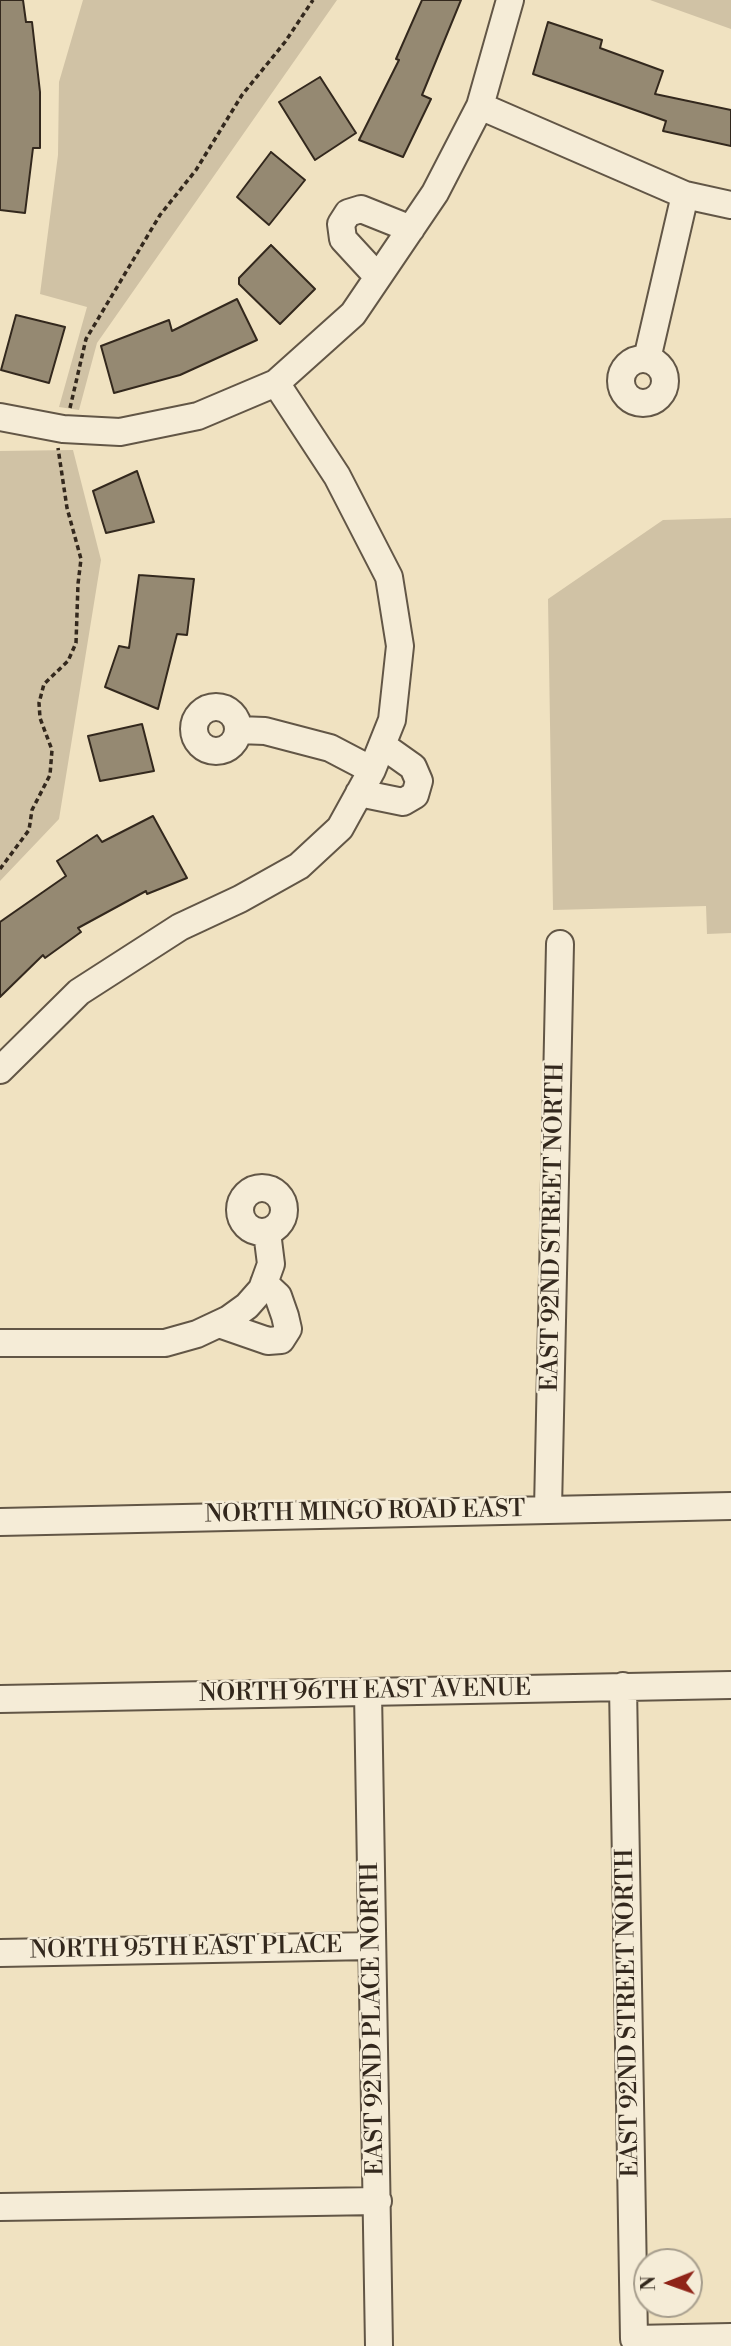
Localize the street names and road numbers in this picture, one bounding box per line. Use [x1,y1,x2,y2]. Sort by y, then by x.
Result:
street label: EAST 92ND STREET NORTH [537,1062,571,1392]
street label: NORTH MINGO ROAD EAST [205,1496,525,1530]
street label: NORTH 96TH EAST AVENUE [199,1675,531,1709]
street label: EAST 92ND STREET NORTH [612,1848,646,2178]
street label: EAST 92ND PLACE NORTH [357,1862,391,2176]
street label: NORTH 95TH EAST PLACE [29,1932,343,1966]

